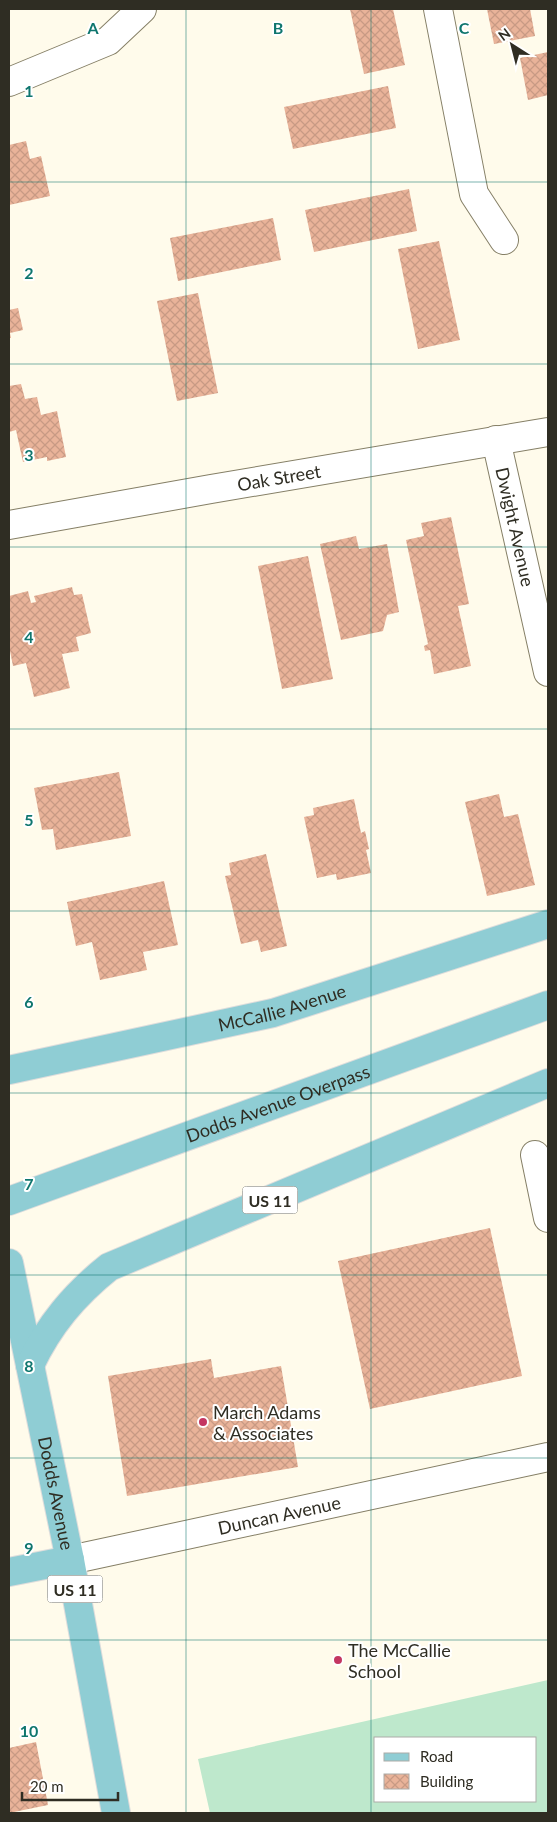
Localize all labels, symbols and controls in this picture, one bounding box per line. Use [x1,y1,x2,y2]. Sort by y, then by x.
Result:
text: A [86,18,99,37]
text: B [273,18,283,37]
text: C [459,18,470,37]
north arrow [487,20,537,70]
text: N [495,24,513,44]
text: 1 [24,81,34,100]
text: 2 [24,263,34,282]
text: 3 [24,445,34,464]
street label: Oak Street [235,460,323,495]
street label: Dwight Avenue [491,465,539,589]
text: 4 [24,627,34,646]
text: 5 [24,810,34,829]
street label: McCallie Avenue [216,979,349,1036]
text: 6 [24,992,34,1011]
street label: Dodds Avenue Overpass [183,1060,373,1147]
text: 7 [24,1174,34,1193]
road number: US 11 [242,1186,298,1214]
text: 8 [24,1356,34,1375]
place label: March Adams & Associates [213,1401,321,1444]
marker: March Adams & Associates [197,1416,209,1428]
street label: Dodds Avenue [34,1434,79,1552]
street label: Duncan Avenue [216,1491,343,1539]
text: 9 [24,1538,34,1557]
road number: US 11 [48,1576,102,1602]
place label: The McCallie School [348,1639,451,1682]
marker: The McCallie School [332,1654,344,1666]
text: 10 [20,1721,38,1740]
legend [374,1737,537,1802]
text: Road [420,1747,453,1765]
scale bar [22,1770,119,1802]
text: Building [420,1772,473,1790]
text: 20 m [30,1777,64,1795]

